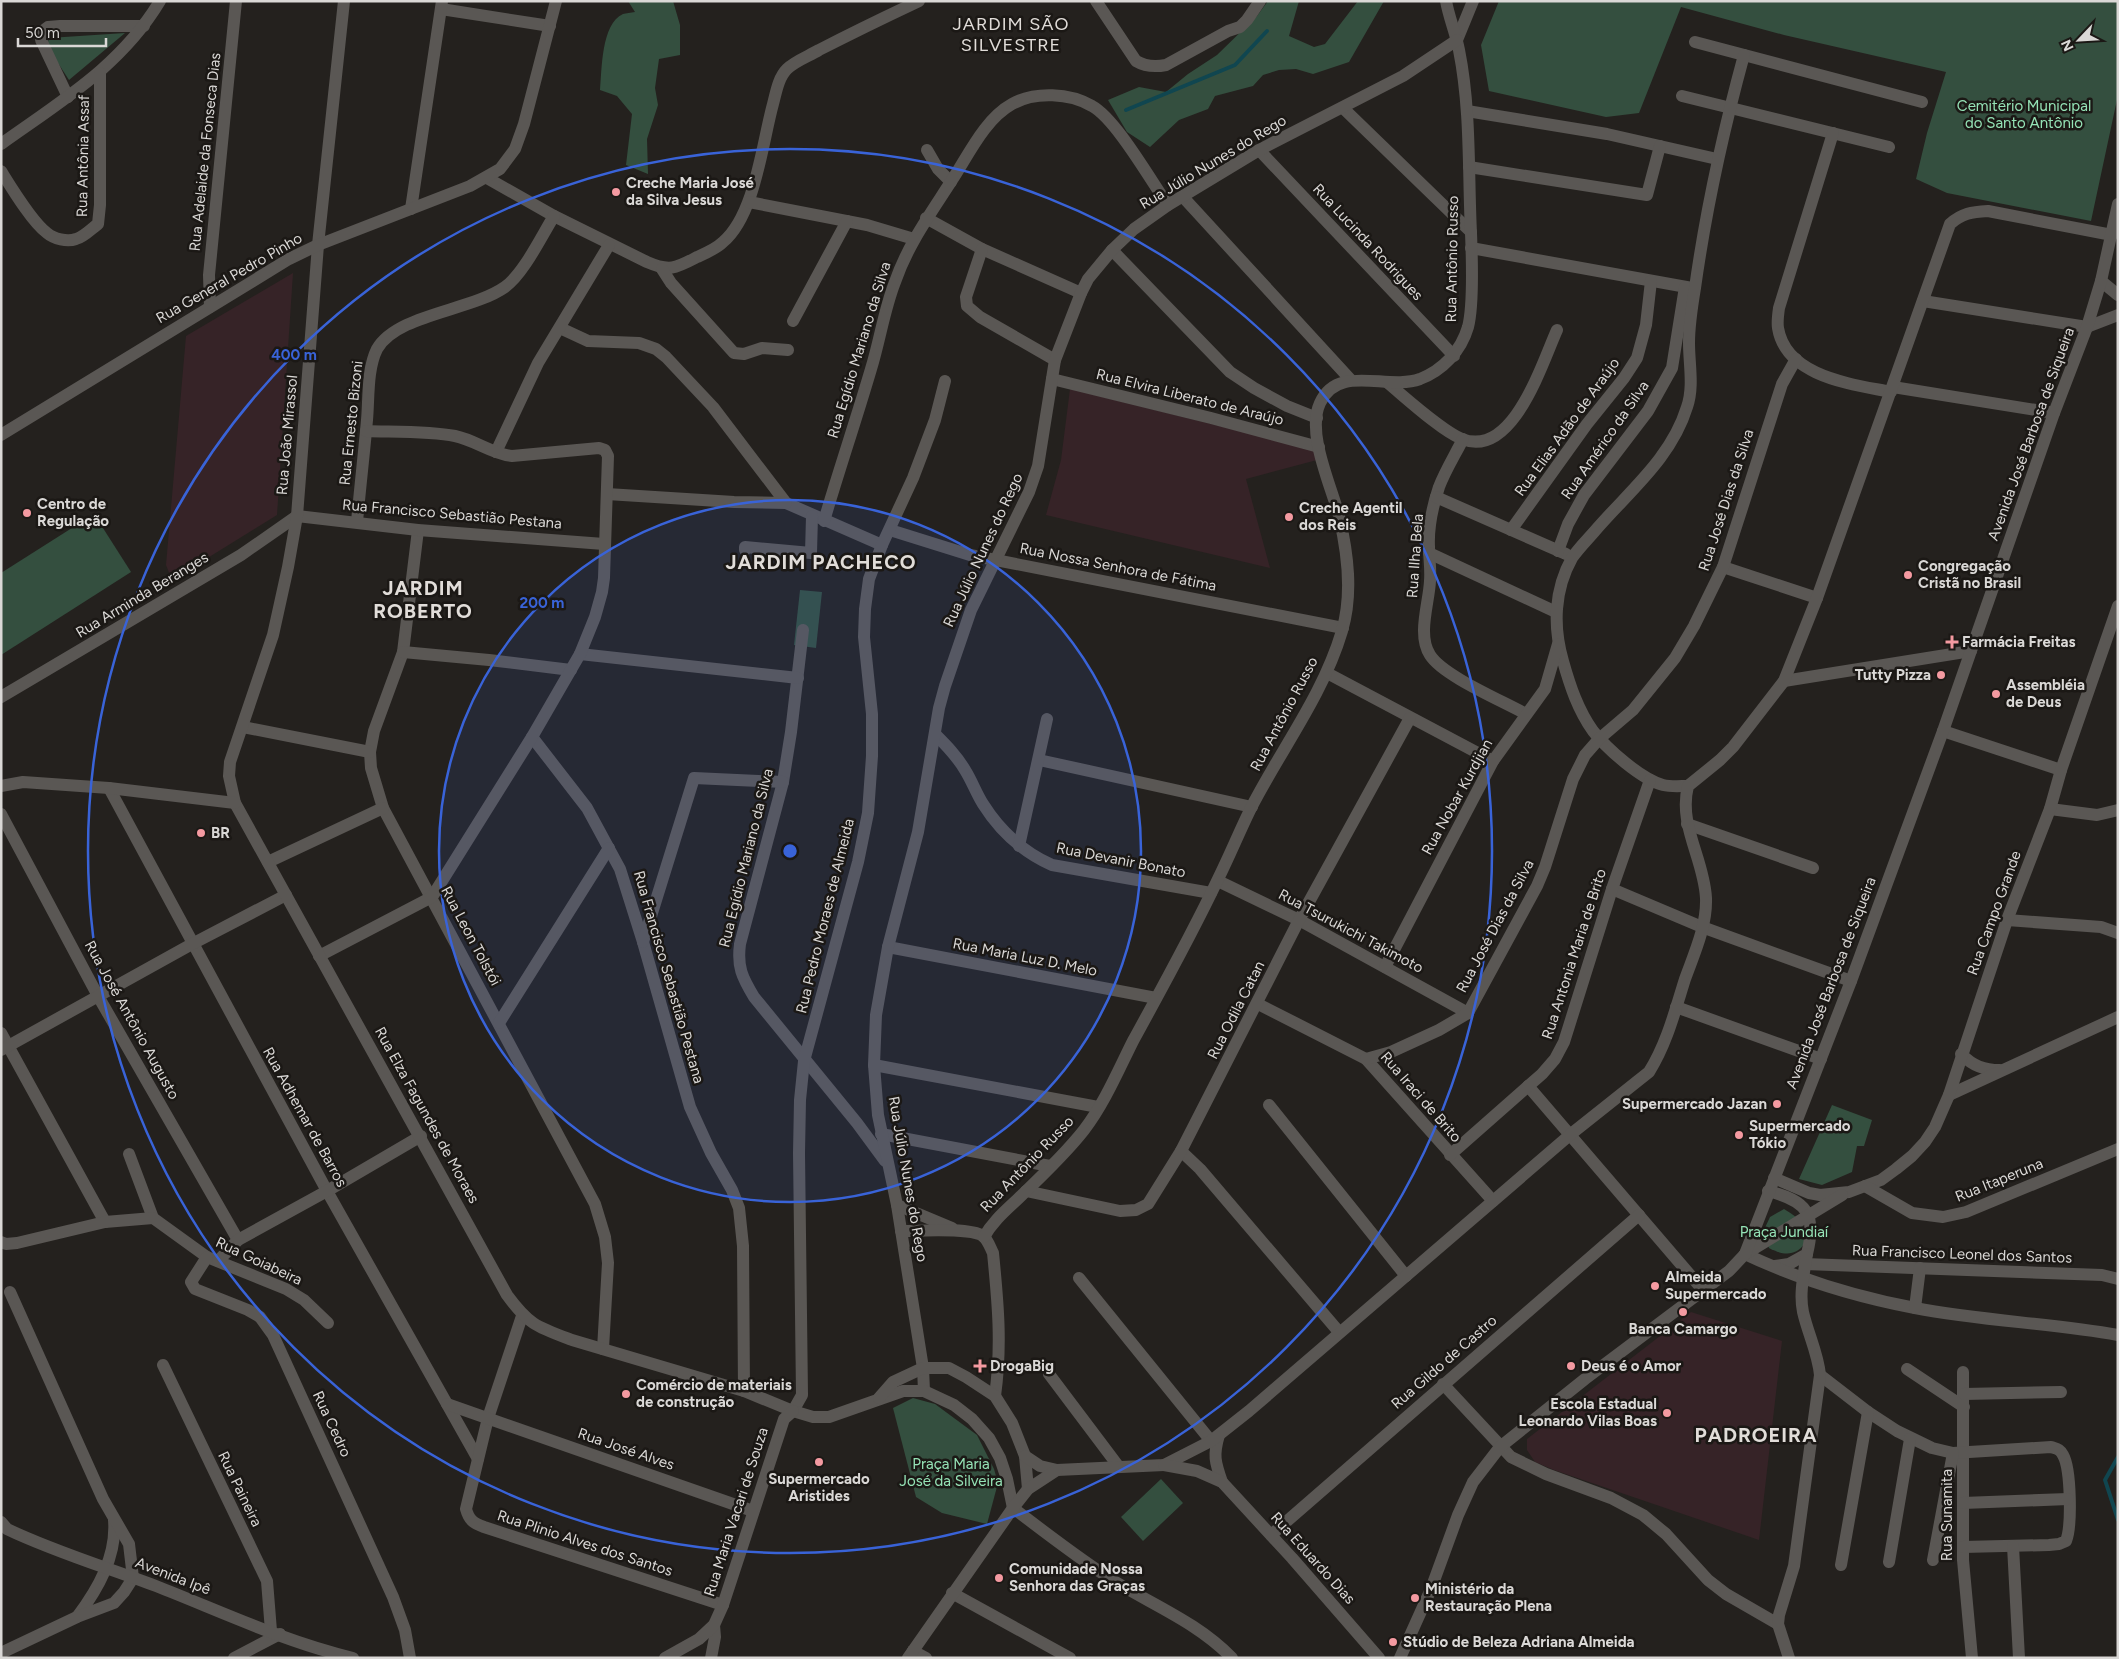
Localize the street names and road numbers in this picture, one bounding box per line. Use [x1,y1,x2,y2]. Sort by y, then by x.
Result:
street label: Rua Adelaide da Fonseca Dias [186,52,224,252]
street label: Rua Antônia Assaf [73,94,93,217]
street label: Rua Júlio Nunes do Rego [1136,111,1290,213]
street label: Rua Lucinda Rodrigues [1309,180,1427,304]
street label: Rua Antônio Russo [1442,195,1462,322]
street label: Rua General Pedro Pinho [153,229,305,327]
street label: Rua Egídio Mariano da Silva [824,260,894,440]
street label: Avenida José Barbosa de Siqueira [1984,325,2078,543]
street label: Rua Elias Adão de Araújo [1511,354,1623,500]
street label: Rua Ernesto Bizoni [336,360,366,486]
street label: Rua Elvira Liberato de Araújo [1094,365,1286,429]
street label: Rua João Mirassol [273,374,301,496]
street label: Rua Américo da Silva [1557,377,1653,503]
street label: Rua José Dias da Silva [1695,427,1757,573]
street label: Rua Júlio Nunes do Rego [939,470,1027,630]
street label: Rua Francisco Sebastião Pestana [341,495,563,533]
street label: Rua Ilha Bela [1403,513,1427,599]
street label: Rua Nossa Senhora de Fátima [1018,539,1218,595]
street label: Rua Arminda Beranges [72,548,212,642]
street label: Rua Antônio Russo [1246,654,1322,774]
street label: Rua Nobar Kurdjian [1418,736,1496,858]
street label: Rua Egídio Mariano da Silva [715,767,777,949]
street label: Rua Pedro Moraes de Almeida [792,817,858,1015]
street label: Rua Devanir Bonato [1055,839,1188,881]
street label: Rua Campo Grande [1963,848,2025,978]
street label: Rua José Dias da Silva [1452,856,1538,996]
street label: Rua Antonia Maria de Brito [1538,866,1610,1042]
street label: Rua Francisco Sebastião Pestana [630,869,708,1085]
street label: Avenida José Barbosa de Siqueira [1782,874,1880,1092]
street label: Rua Leon Tolstói [437,883,505,989]
street label: Rua Tsurukichi Takimoto [1275,885,1427,977]
street label: Rua Maria Luz D. Melo [951,934,1099,980]
street label: Rua José Antônio Augusto [81,938,183,1103]
street label: Rua Odila Catan [1204,958,1268,1062]
street label: Rua Elza Fagundes de Moraes [371,1024,483,1206]
street label: Rua Adhemar de Barros [259,1044,351,1190]
street label: Rua Iraci de Brito [1377,1048,1465,1146]
street label: Rua Júlio Nunes do Rego [885,1095,931,1264]
street label: Rua Antônio Russo [977,1112,1078,1216]
street label: Rua Itaperuna [1953,1154,2045,1206]
street label: Rua Goiabeira [213,1233,305,1289]
street label: Rua Francisco Leonel dos Santos [1852,1241,2072,1267]
street label: Rua Gildo de Castro [1388,1311,1501,1413]
street label: Rua Cedro [309,1388,355,1460]
street label: Rua José Alves [575,1424,677,1474]
street label: Rua Maria Vacari de Souza [700,1425,772,1599]
street label: Rua Paineira [214,1448,266,1530]
street label: Rua Sunamita [1938,1469,1956,1561]
street label: Rua Plinio Alves dos Santos [495,1506,675,1580]
street label: Rua Eduardo Dias [1267,1508,1359,1608]
street label: Avenida Ipê [133,1553,213,1599]

